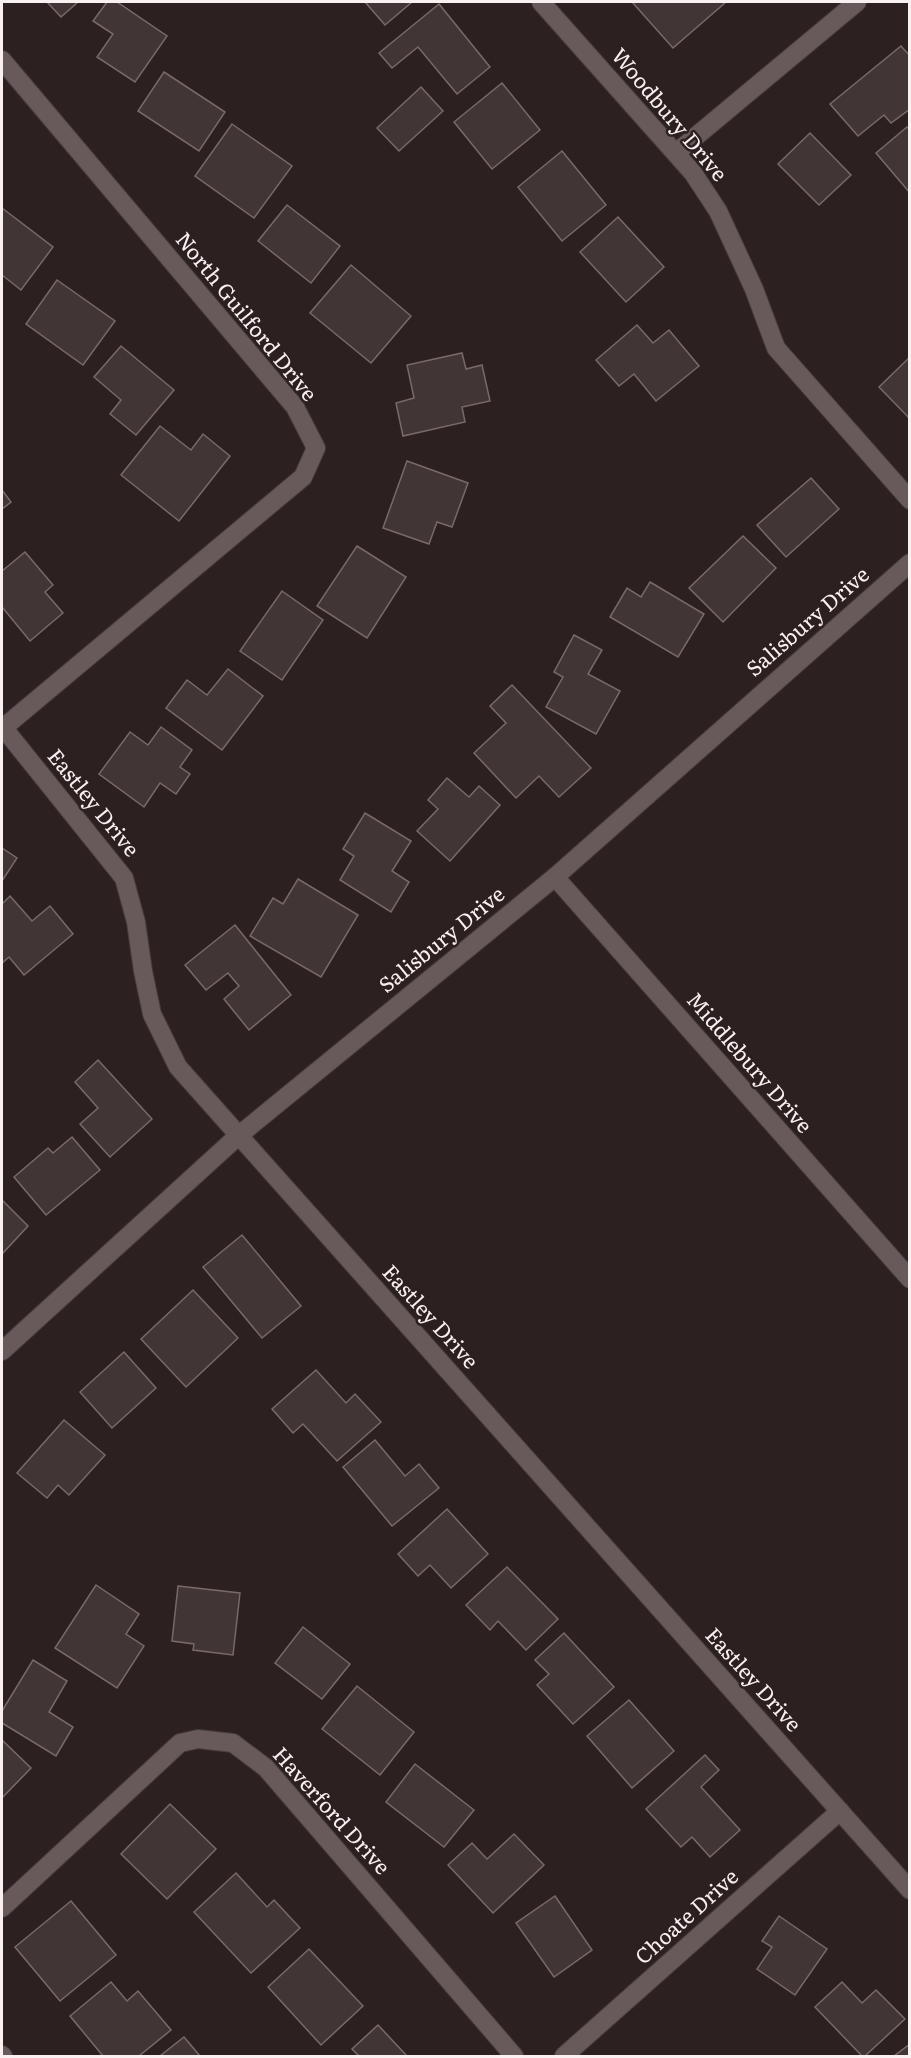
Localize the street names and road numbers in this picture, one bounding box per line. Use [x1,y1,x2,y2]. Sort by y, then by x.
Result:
street label: Woodbury Drive [606,40,736,187]
street label: North Guilford Drive [170,224,326,407]
street label: Salisbury Drive [738,558,875,682]
street label: Eastley Drive [42,741,148,862]
street label: Salisbury Drive [371,877,510,999]
street label: Middlebury Drive [681,984,821,1139]
street label: Eastley Drive [376,1256,487,1374]
street label: Eastley Drive [699,1619,810,1737]
street label: Haverford Drive [267,1739,399,1880]
street label: Choate Drive [627,1860,744,1970]

